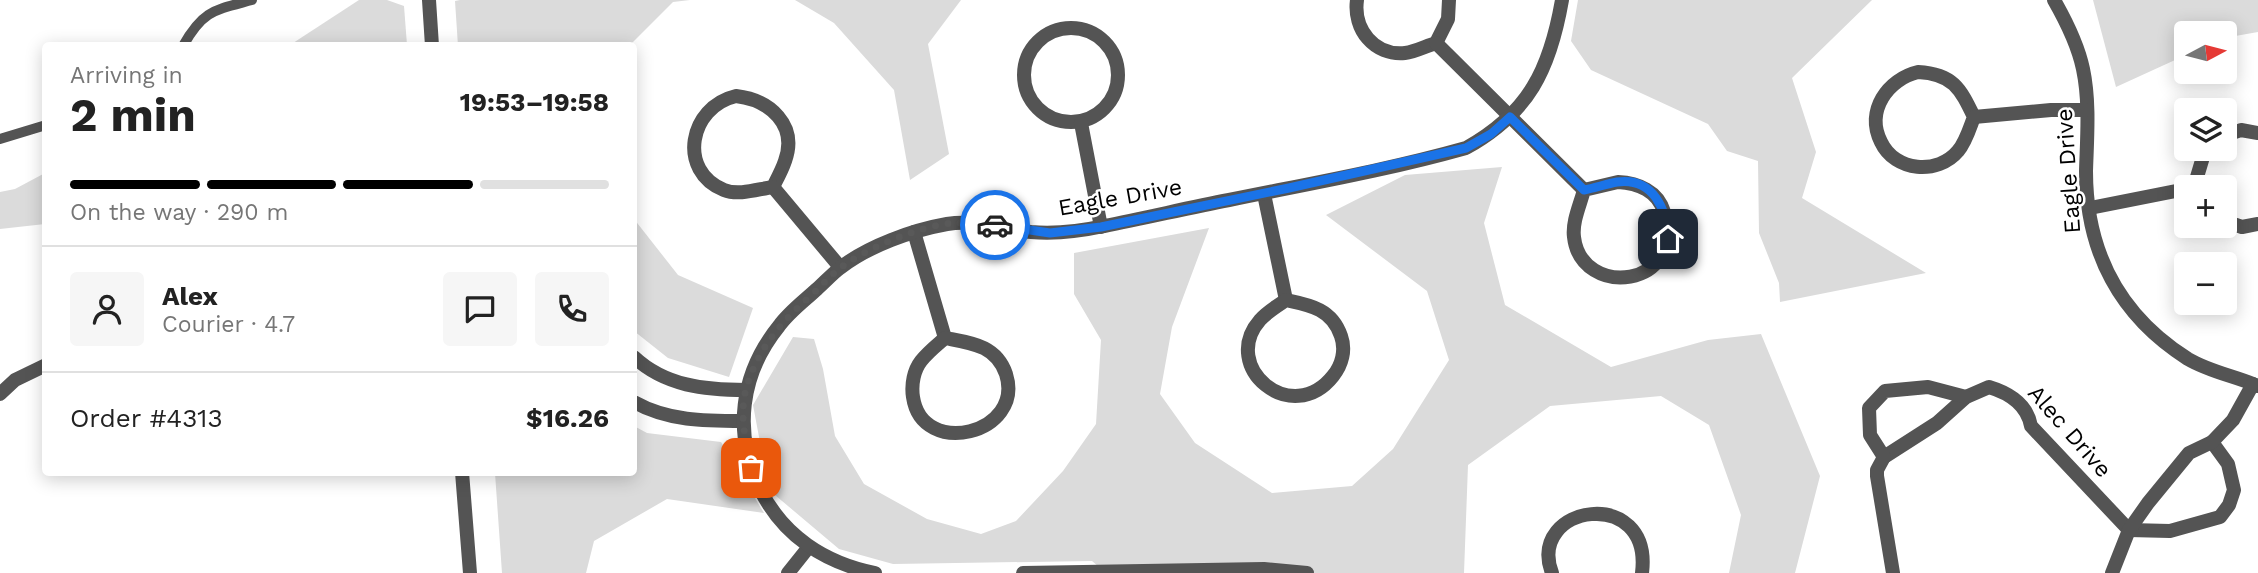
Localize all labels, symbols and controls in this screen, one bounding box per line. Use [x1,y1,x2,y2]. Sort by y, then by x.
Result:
north arrow [2174,21,2236,84]
map controls [2174,21,2237,315]
text: Arriving in [70,62,183,89]
text: 19:53–19:58 [460,87,609,117]
text: 2 min [70,88,196,142]
button: layers [2174,98,2237,161]
street label: Eagle Drive [2051,108,2086,234]
street label: Eagle Drive [1056,173,1184,222]
button: + [2174,175,2237,238]
courier [960,190,1030,260]
text: On the way · 290 m [70,199,288,226]
icon: car [976,206,1014,244]
pin [1638,209,1698,269]
icon: home [1649,220,1687,258]
button: − [2174,252,2237,315]
button: person [70,272,144,346]
button: chat [443,272,517,346]
button: phone [535,272,609,346]
text: Alex [162,281,218,311]
text: Courier · 4.7 [162,311,295,338]
street label: Alec Drive [2022,380,2117,483]
text: Order #4313 [70,403,223,433]
text: $16.26 [526,403,609,433]
pin [721,438,781,498]
icon: bag [732,449,770,487]

